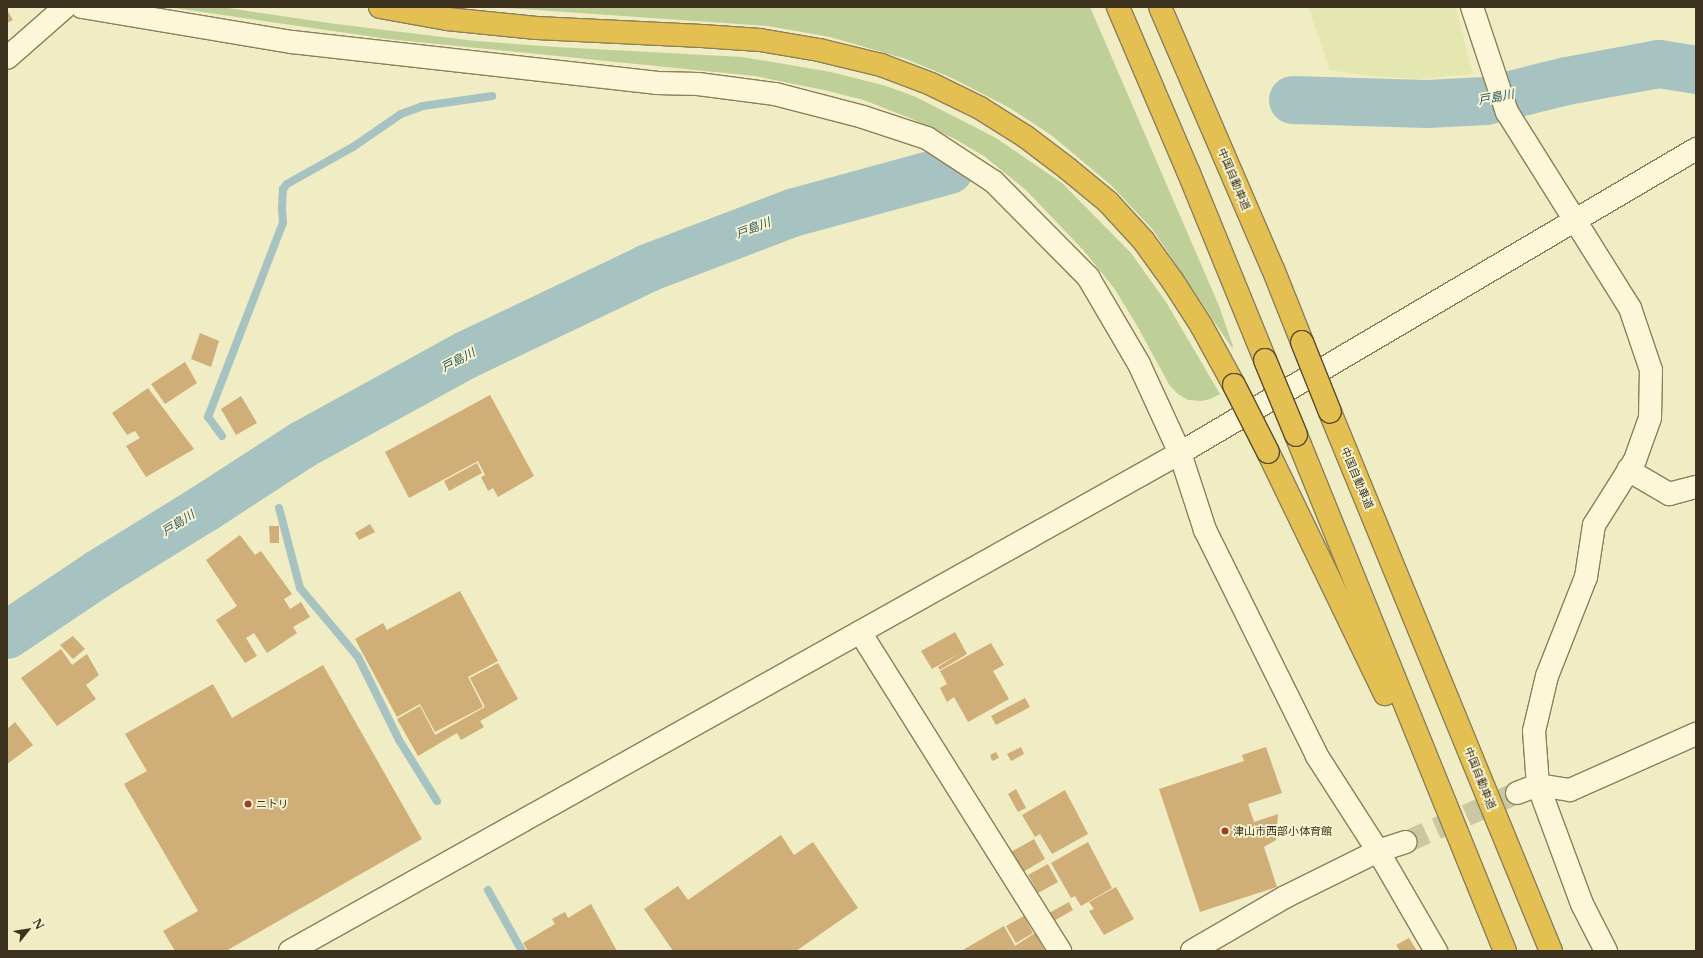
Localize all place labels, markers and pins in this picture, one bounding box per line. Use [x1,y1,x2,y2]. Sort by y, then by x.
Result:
place label: ニトリ [256,797,289,811]
marker: ニトリ [243,799,253,809]
place label: 津山市西部小体育館 [1233,824,1332,838]
marker: 津山市西部小体育館 [1220,826,1230,836]

